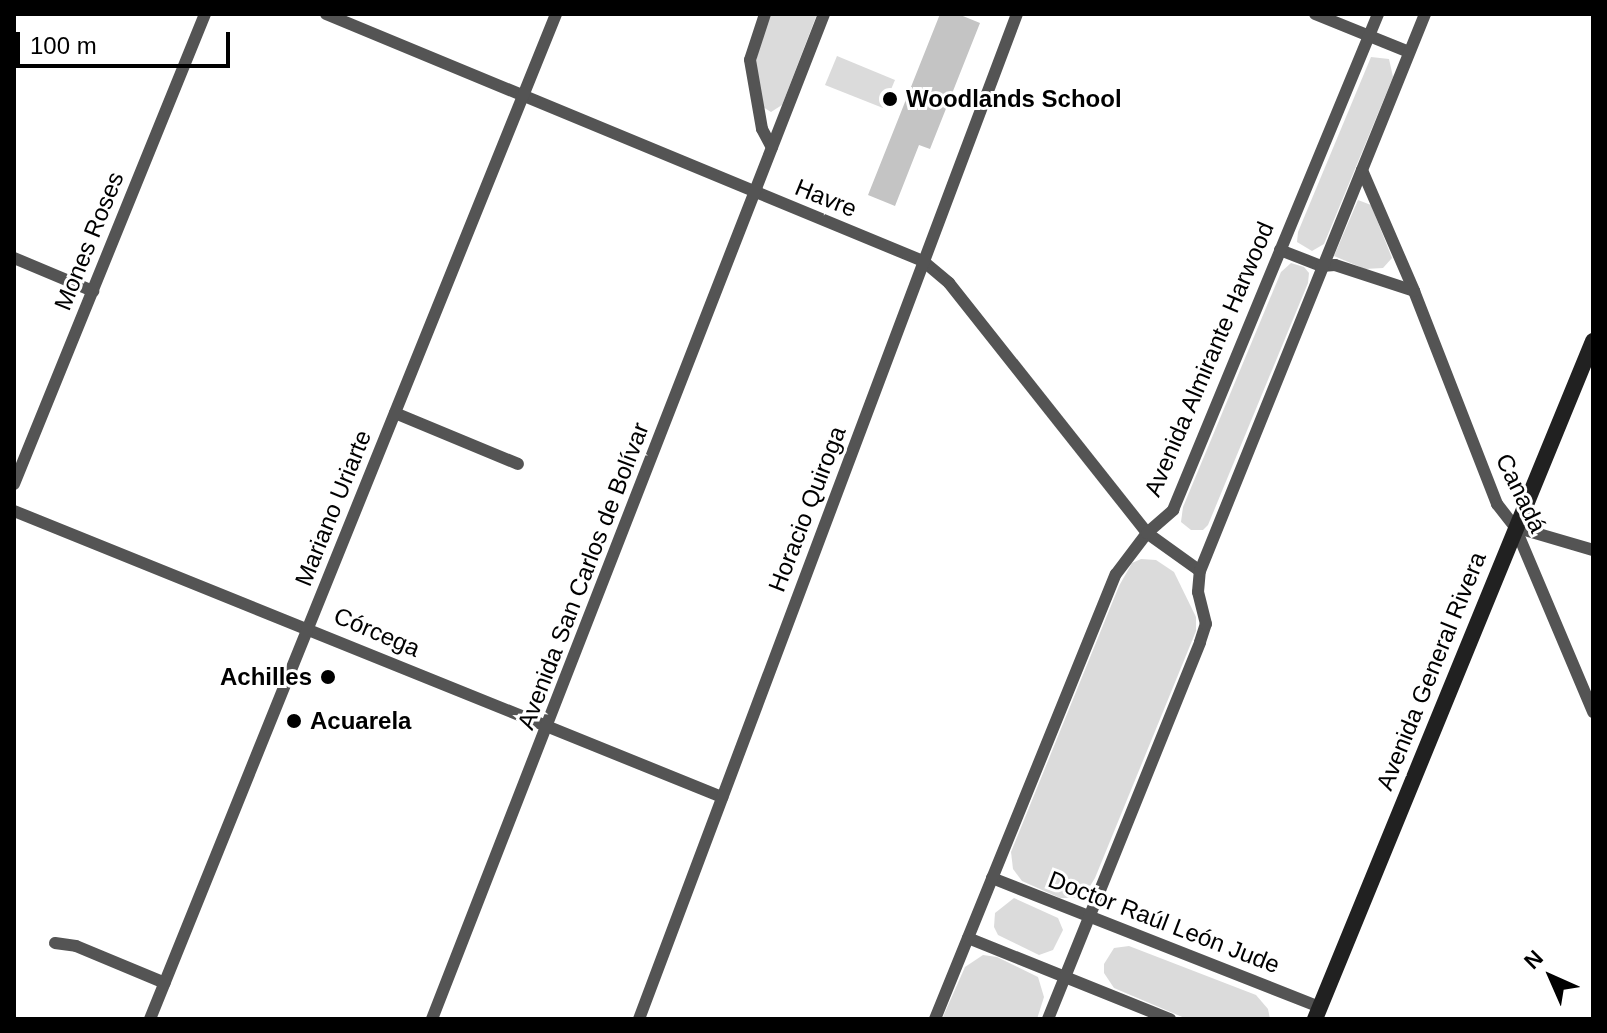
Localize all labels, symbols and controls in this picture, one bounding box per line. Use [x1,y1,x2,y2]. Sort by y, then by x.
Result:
scale bar [20,16,234,66]
text: 100 m [30,32,97,59]
place label: Woodlands School [906,85,1122,113]
marker: Woodlands School [881,90,899,108]
street label: Mones Roses [48,168,130,314]
street label: Havre [791,173,861,223]
street label: Avenida Almirante Harwood [1138,217,1280,501]
street label: Avenida San Carlos de Bolívar [511,418,655,734]
street label: Horacio Quiroga [762,422,852,596]
street label: Mariano Uriarte [289,426,377,590]
street label: Canadá [1490,449,1552,537]
street label: Avenida General Rivera [1370,548,1492,794]
street label: Córcega [330,601,424,663]
place label: Achilles [220,663,312,691]
marker: Achilles [319,668,337,686]
place label: Acuarela [310,707,411,735]
marker: Acuarela [285,712,303,730]
street label: Doctor Raúl León Jude [1044,865,1284,979]
north arrow [1511,937,1591,1017]
text: N [1519,945,1548,974]

